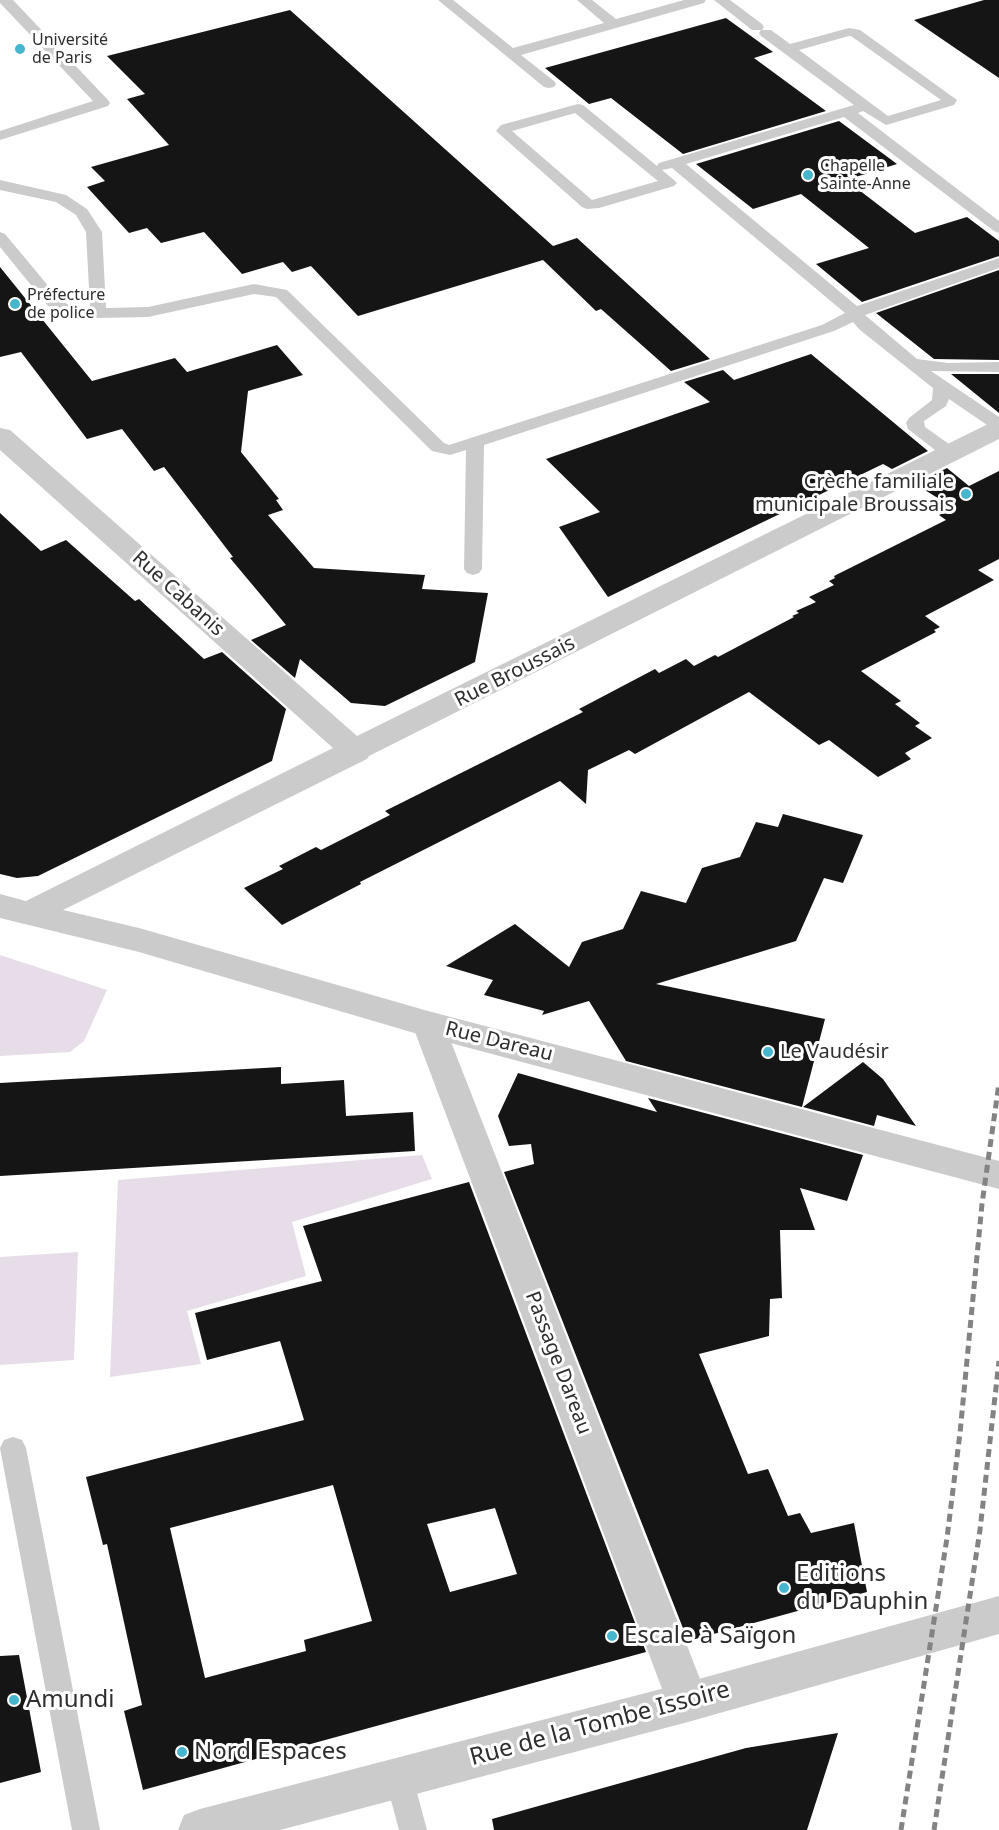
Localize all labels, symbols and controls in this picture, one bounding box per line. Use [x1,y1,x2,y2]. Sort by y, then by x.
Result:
place label: Université de Paris [32,30,108,68]
marker: Université de Paris [13,42,27,56]
place label: Chapelle Sainte-Anne [820,156,911,194]
marker: Chapelle Sainte-Anne [801,168,815,182]
place label: Préfecture de police [27,285,105,323]
marker: Préfecture de police [8,297,22,311]
place label: Crèche familiale municipale Broussais [755,470,954,517]
marker: Crèche familiale municipale Broussais [959,487,973,501]
street label: Rue Cabanis [127,546,229,642]
street label: Rue Broussais [451,631,579,713]
street label: Rue Dareau [443,1017,555,1067]
place label: Le Vaudésir [780,1040,889,1064]
marker: Le Vaudésir [761,1045,775,1059]
street label: Passage Dareau [520,1288,596,1438]
place label: Editions du Dauphin [796,1560,928,1616]
marker: Editions du Dauphin [777,1581,791,1595]
place label: Escale à Saïgon [624,1622,796,1650]
marker: Escale à Saïgon [605,1629,619,1643]
street label: Rue de la Tombe Issoire [467,1675,733,1773]
place label: Amundi [26,1686,114,1714]
marker: Amundi [7,1693,21,1707]
place label: Nord Espaces [194,1738,347,1766]
marker: Nord Espaces [175,1745,189,1759]

